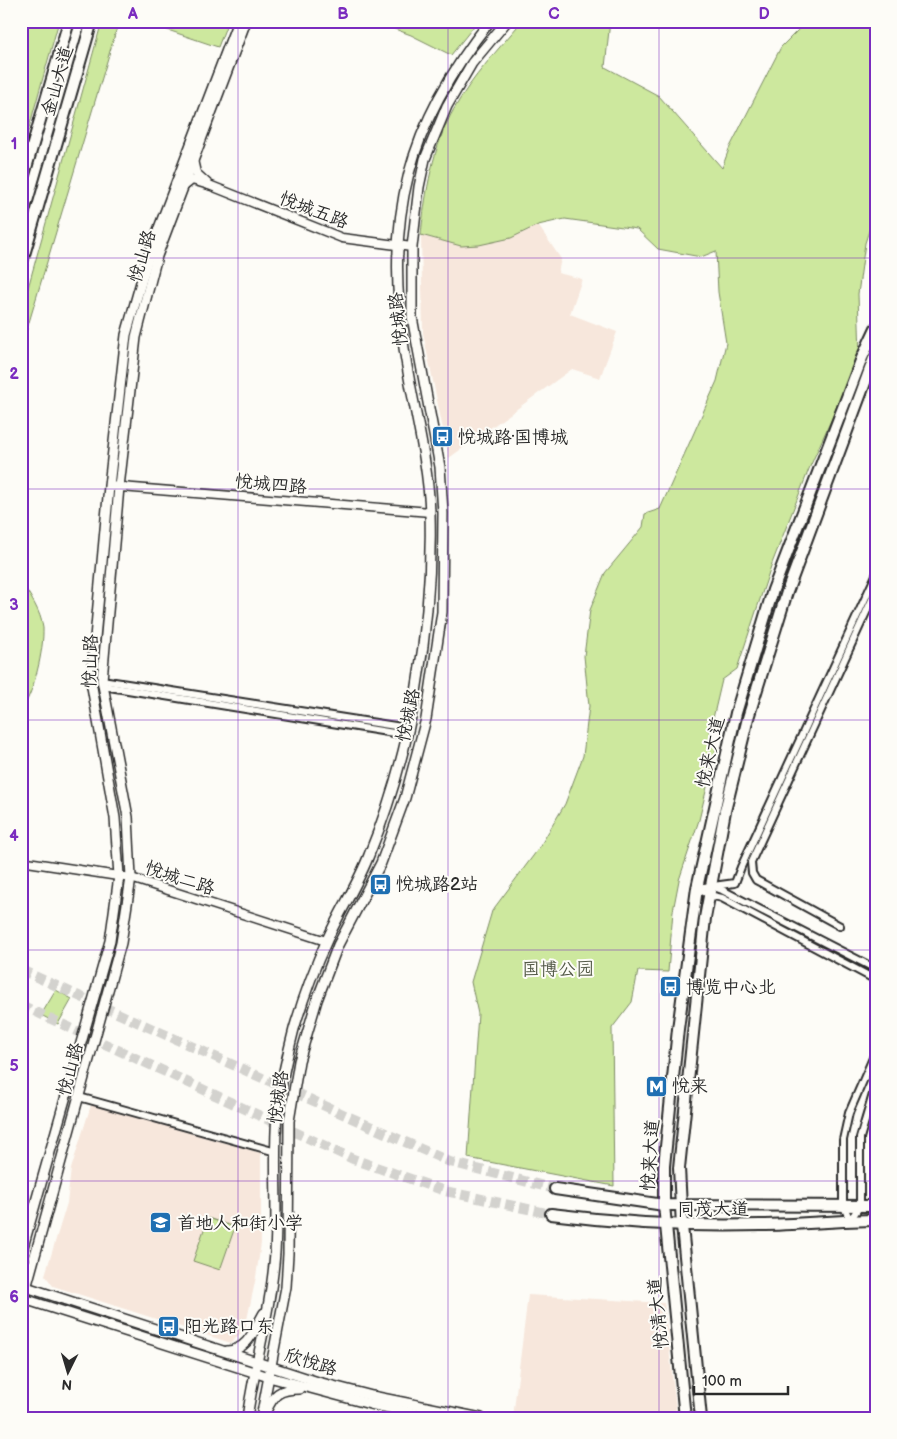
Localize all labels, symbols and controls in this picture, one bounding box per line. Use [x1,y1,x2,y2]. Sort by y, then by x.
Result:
text: A [127,5,138,24]
text: B [337,5,349,24]
text: C [548,5,560,24]
text: D [758,5,770,24]
street label: 金山大道 [37,44,77,119]
text: 1 [11,135,17,154]
street label: 悦城五路 [276,188,351,233]
street label: 悦山路 [125,227,160,285]
street label: 悦城路 [385,291,412,347]
text: 2 [9,365,19,384]
bus stop icon: 悦城路·国博城 [430,425,454,449]
place label: 悦城路·国博城 [458,427,568,448]
street label: 悦城四路 [234,471,308,498]
text: 3 [9,596,19,615]
street label: 悦山路 [79,634,102,688]
street label: 悦城路 [393,687,424,744]
street label: 悦来大道 [692,715,729,790]
text: 4 [9,827,19,846]
street label: 悦城二路 [142,857,217,900]
bus stop icon: 悦城路2站 [368,872,392,896]
place label: 悦城路2站 [396,874,479,895]
park label: 国博公园 [522,959,594,980]
bus stop icon: 博览中心北 [658,975,682,999]
place label: 博览中心北 [686,977,776,998]
street label: 悦山路 [53,1040,88,1098]
text: 5 [9,1057,19,1076]
street label: 悦城路 [264,1069,293,1125]
metro station icon: 悦来 [644,1074,668,1098]
place label: 悦来 [672,1076,708,1097]
street label: 悦来大道 [638,1118,663,1192]
street label: 同茂大道 [677,1199,749,1220]
school or university icon: 首地人和街小学 [149,1211,173,1235]
place label: 首地人和街小学 [177,1213,303,1234]
street label: 悦清大道 [644,1276,673,1350]
text: 6 [9,1288,19,1307]
bus stop icon: 阳光路口东 [156,1314,180,1338]
place label: 阳光路口东 [184,1316,274,1337]
street label: 欣悦路 [282,1345,340,1380]
north arrow [42,1346,92,1396]
scale bar [694,1364,788,1396]
text: 100 m [702,1372,742,1391]
text: N [61,1376,73,1393]

